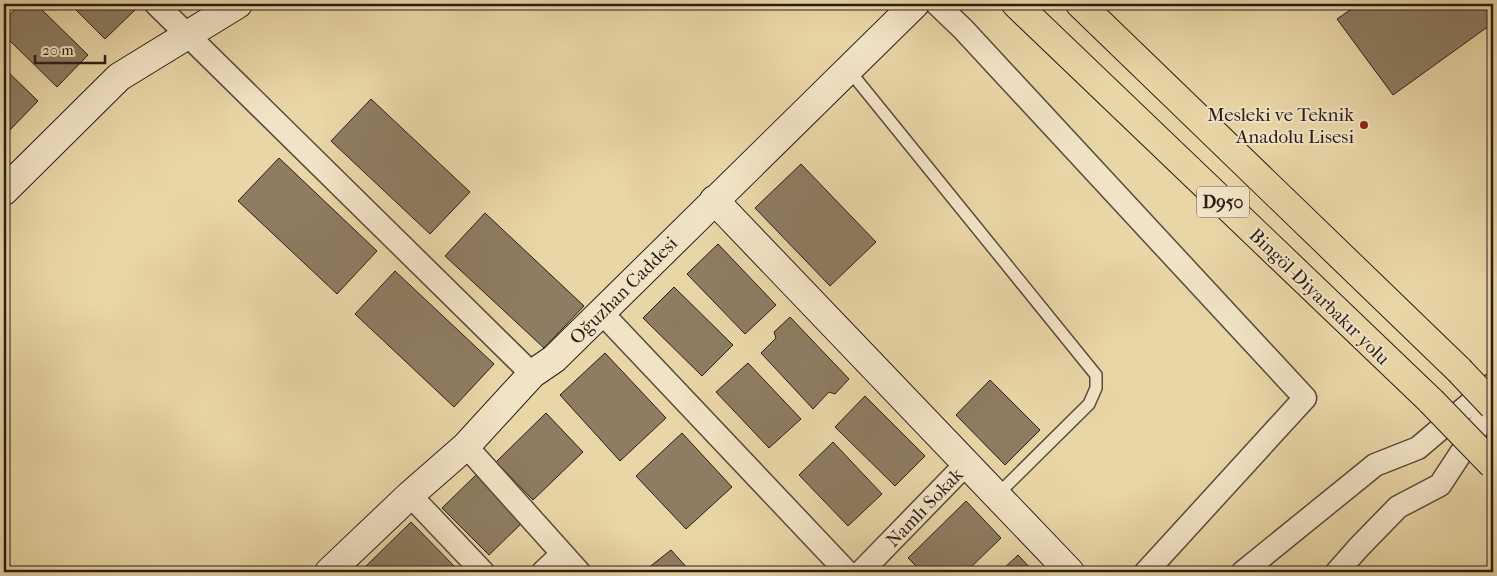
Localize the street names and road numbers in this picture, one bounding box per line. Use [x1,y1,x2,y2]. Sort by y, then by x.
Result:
road number: D950 [1197,186,1249,218]
street label: Bingöl-Diyarbakır yolu [1245,224,1394,370]
street label: Oğuzhan Caddesi [565,232,682,349]
street label: Namlı Sokak [882,464,968,552]

